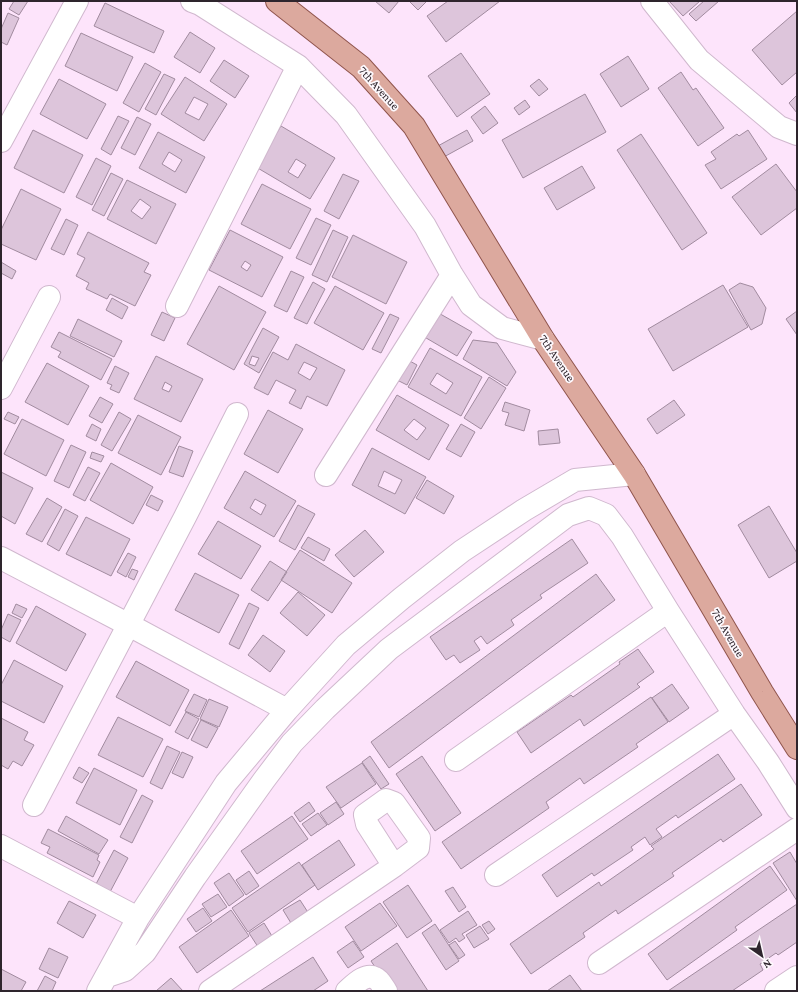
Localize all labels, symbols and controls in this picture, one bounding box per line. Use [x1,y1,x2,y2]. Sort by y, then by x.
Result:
street label: 7th Avenue [356,63,402,113]
street label: 7th Avenue [536,332,578,384]
street label: 7th Avenue [709,606,747,660]
north arrow [742,936,782,976]
text: N [761,957,774,972]

